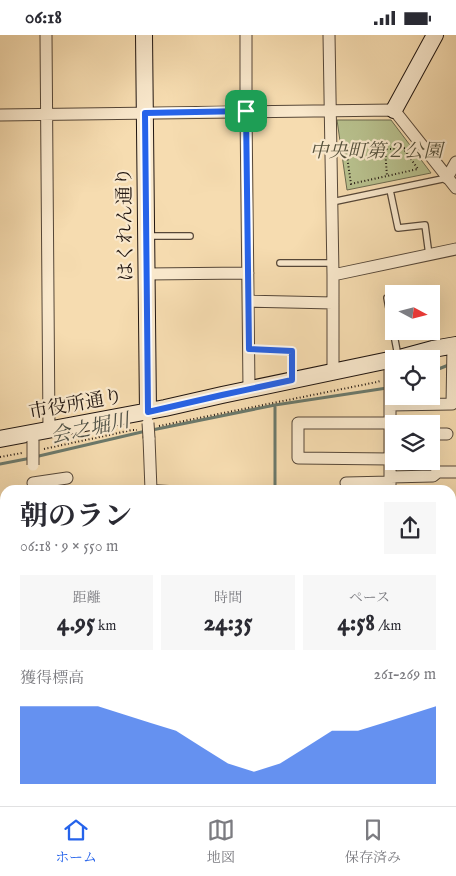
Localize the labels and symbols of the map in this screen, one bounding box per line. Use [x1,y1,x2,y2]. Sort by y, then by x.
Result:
pin [225,90,267,132]
park label: 中央町第２公園 [309,140,445,164]
street label: はくれん通り [113,167,139,281]
north arrow [385,285,440,340]
street label: 市役所通り [27,385,125,425]
water label: 会之堀川 [48,408,134,450]

